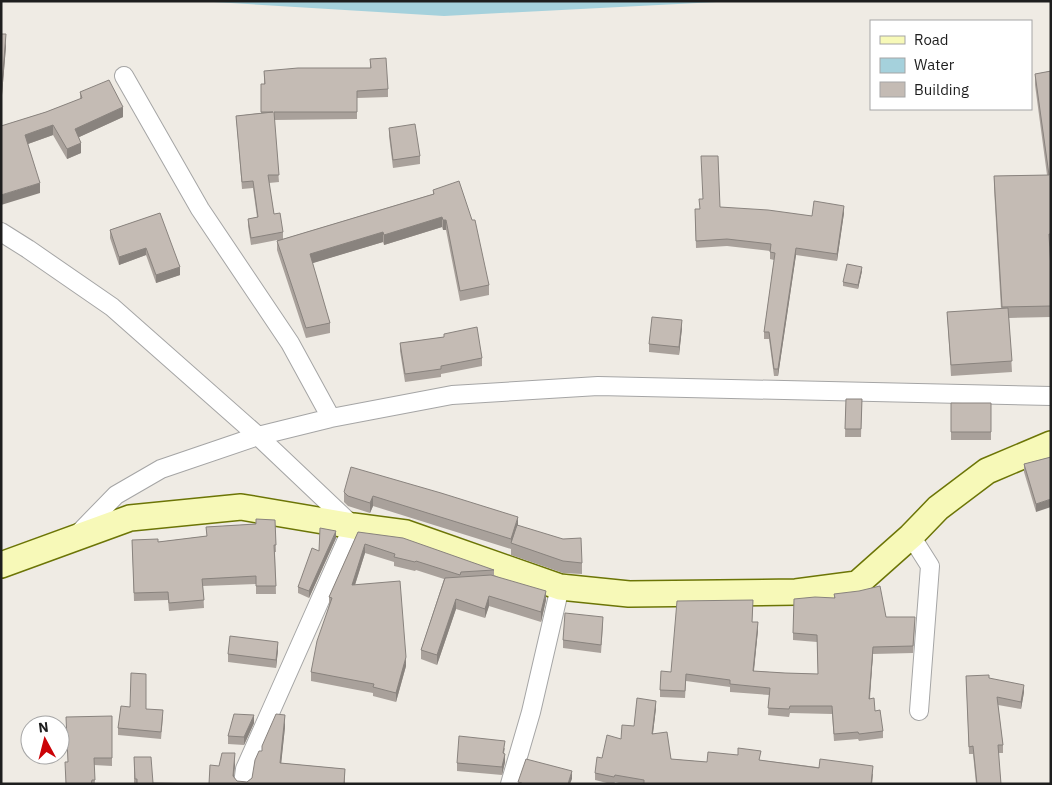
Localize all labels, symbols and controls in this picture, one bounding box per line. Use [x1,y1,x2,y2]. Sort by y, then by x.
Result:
legend [870,20,1032,110]
text: Road [914,30,949,49]
text: Water [914,55,955,74]
text: Building [914,80,969,99]
north arrow [20,715,70,765]
text: N [37,718,50,737]

